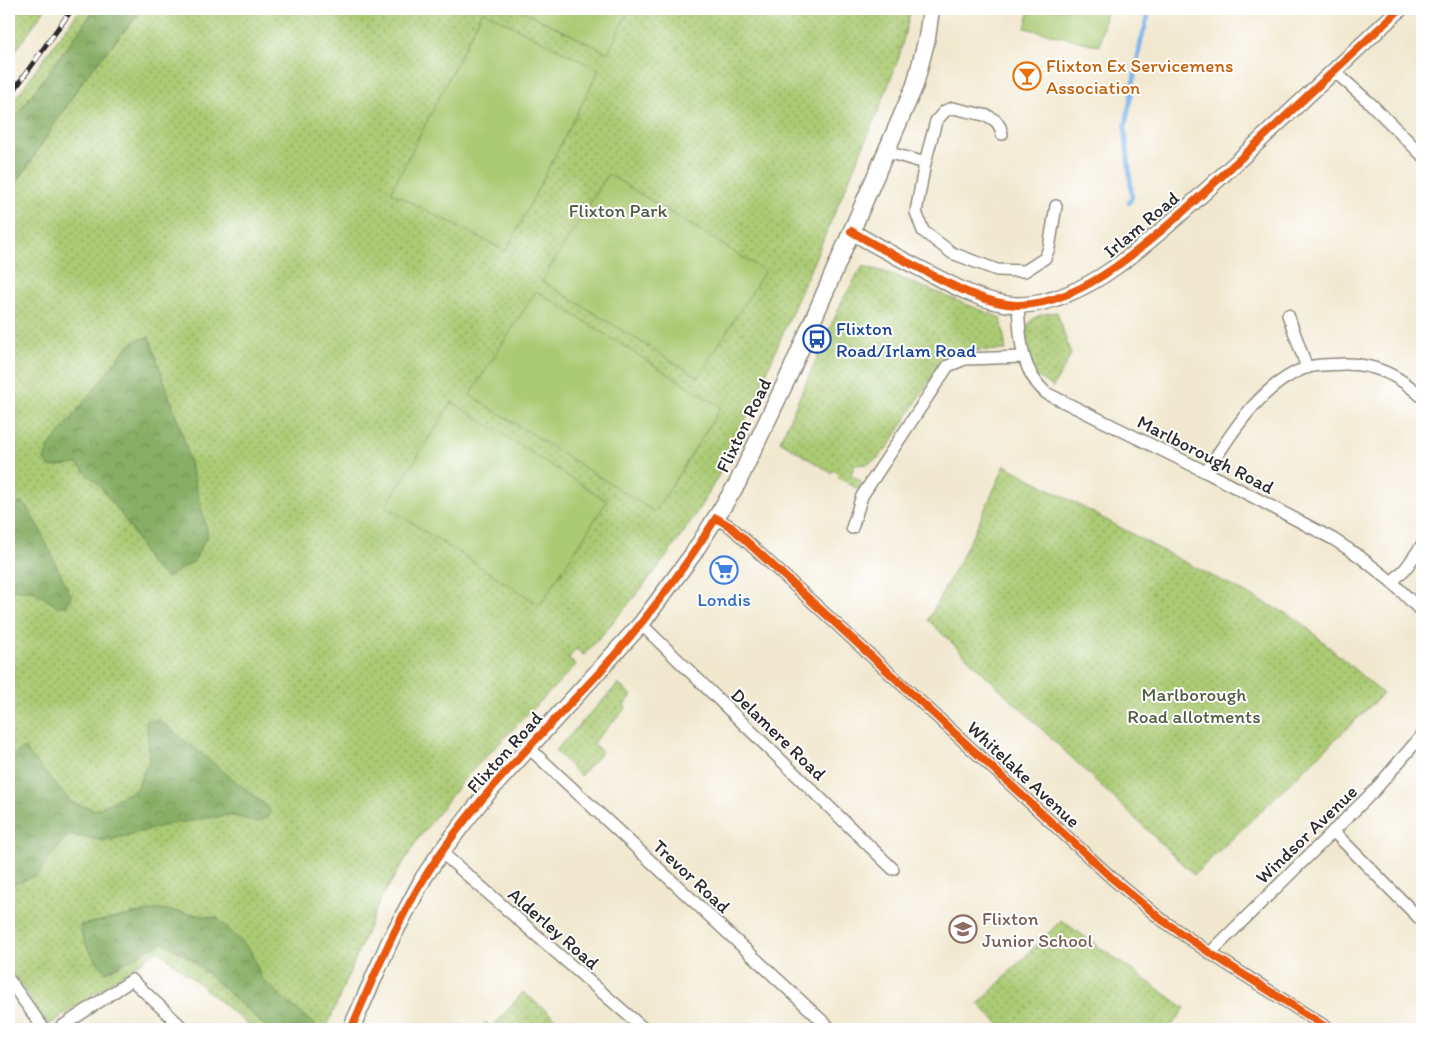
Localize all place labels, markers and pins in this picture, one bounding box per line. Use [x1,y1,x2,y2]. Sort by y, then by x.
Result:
place label: Flixton Ex Servicemens Association [1046,54,1234,99]
bar icon: Flixton Ex Servicemens Association [1012,61,1042,91]
place label: Flixton Road/Irlam Road [836,317,977,362]
bus stop icon: Flixton Road/Irlam Road [802,324,832,354]
supermarket icon: Londis [709,555,739,585]
place label: Londis [697,588,751,611]
place label: Flixton Junior School [982,907,1094,952]
school or university icon: Flixton Junior School [948,914,978,944]

